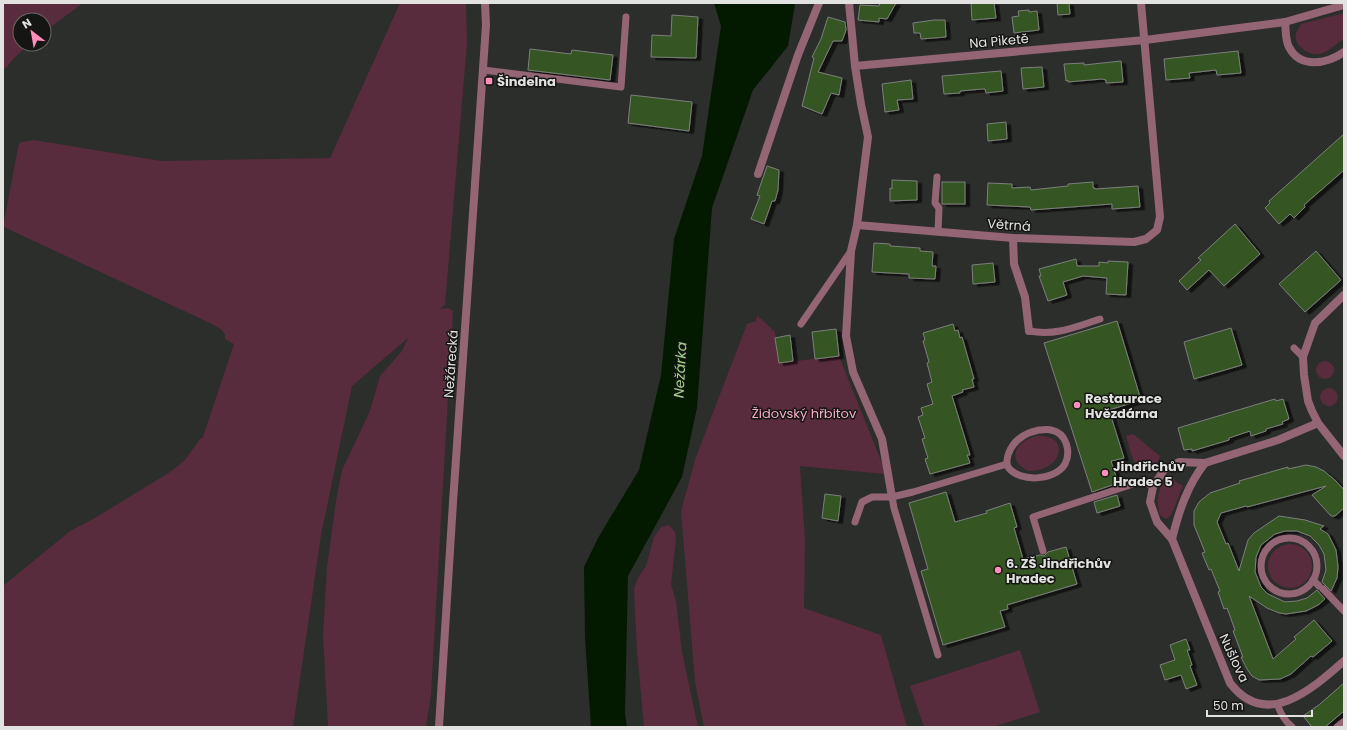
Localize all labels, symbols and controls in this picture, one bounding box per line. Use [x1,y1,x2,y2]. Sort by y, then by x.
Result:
north arrow [12,12,52,52]
text: N [19,14,35,32]
street label: Na Piketě [968,29,1030,53]
place label: Šindelna [497,72,556,91]
marker: Šindelna [484,76,494,86]
street label: Větrná [987,214,1031,236]
street label: Nežárecká [439,329,463,399]
water label: Nežárka [669,341,691,399]
place label: Restaurace Hvězdárna [1085,389,1162,423]
marker: Restaurace Hvězdárna [1072,400,1082,410]
park label: Židovský hřbitov [752,404,857,423]
place label: Jindřichův Hradec 5 [1113,457,1186,491]
marker: Jindřichův Hradec 5 [1100,468,1110,478]
place label: 6. ZŠ Jindřichův Hradec [1006,554,1112,588]
marker: 6. ZŠ Jindřichův Hradec [993,565,1003,575]
street label: Nušlova [1214,630,1254,686]
scale bar [1207,692,1312,718]
text: 50 m [1213,697,1244,714]

